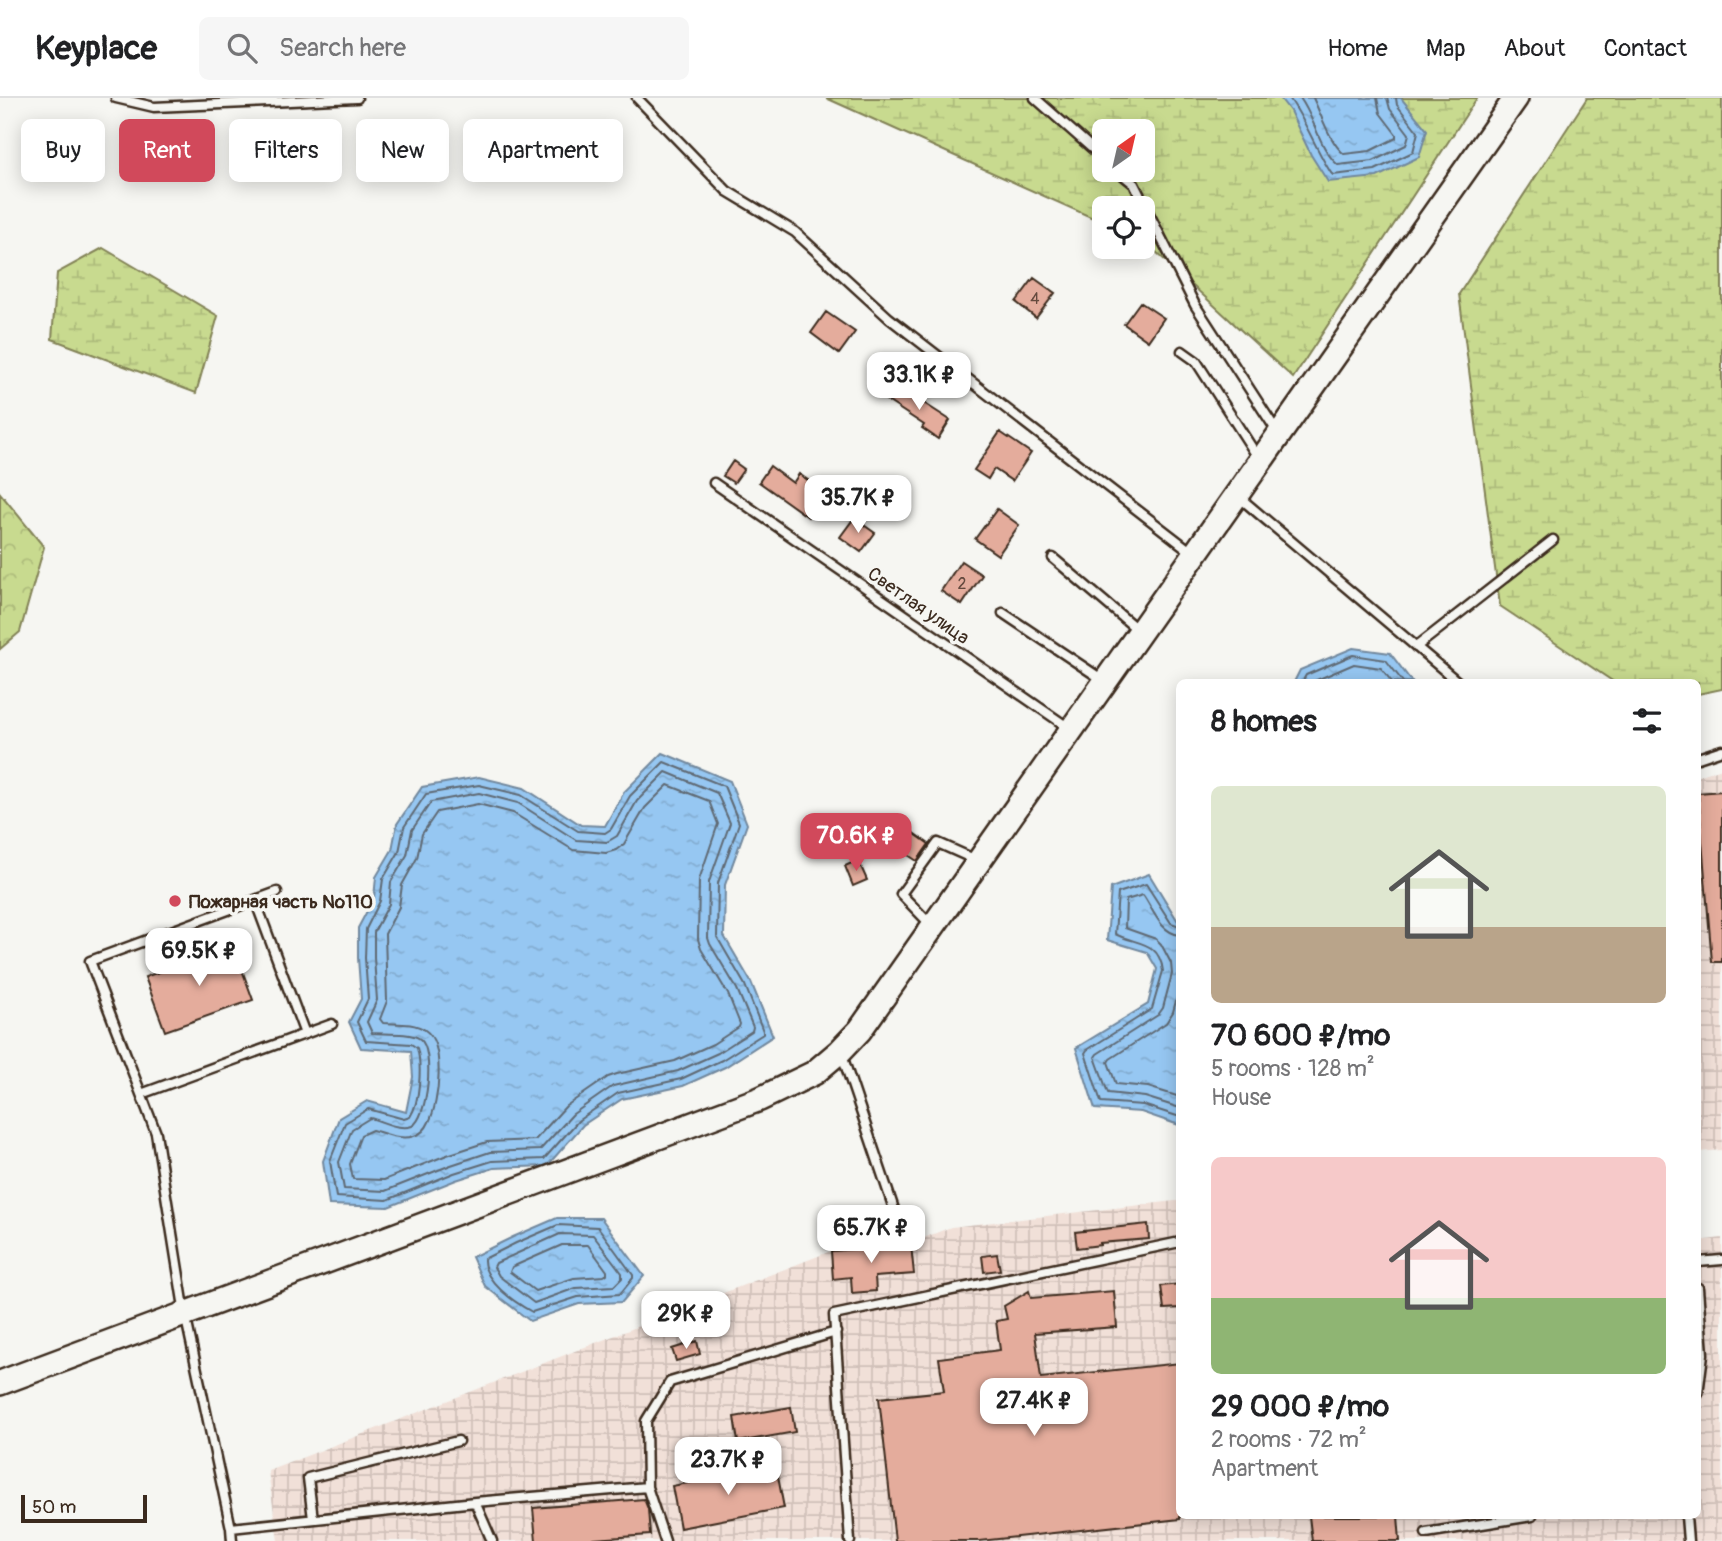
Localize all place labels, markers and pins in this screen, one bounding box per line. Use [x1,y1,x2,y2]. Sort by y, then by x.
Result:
pin: 33.1K ₽ [854,352,984,412]
pin: 35.7K ₽ [793,476,923,535]
pin: 70.6K ₽ [791,814,921,873]
place label: Пожарная часть №110 [189,890,373,914]
marker: Пожарная часть №110 [167,893,183,909]
pin: 69.5K ₽ [134,928,264,988]
pin: 65.7K ₽ [806,1206,936,1265]
pin: 29K ₽ [637,1292,735,1351]
pin: 27.4K ₽ [969,1378,1099,1438]
pin: 23.7K ₽ [663,1438,793,1497]

